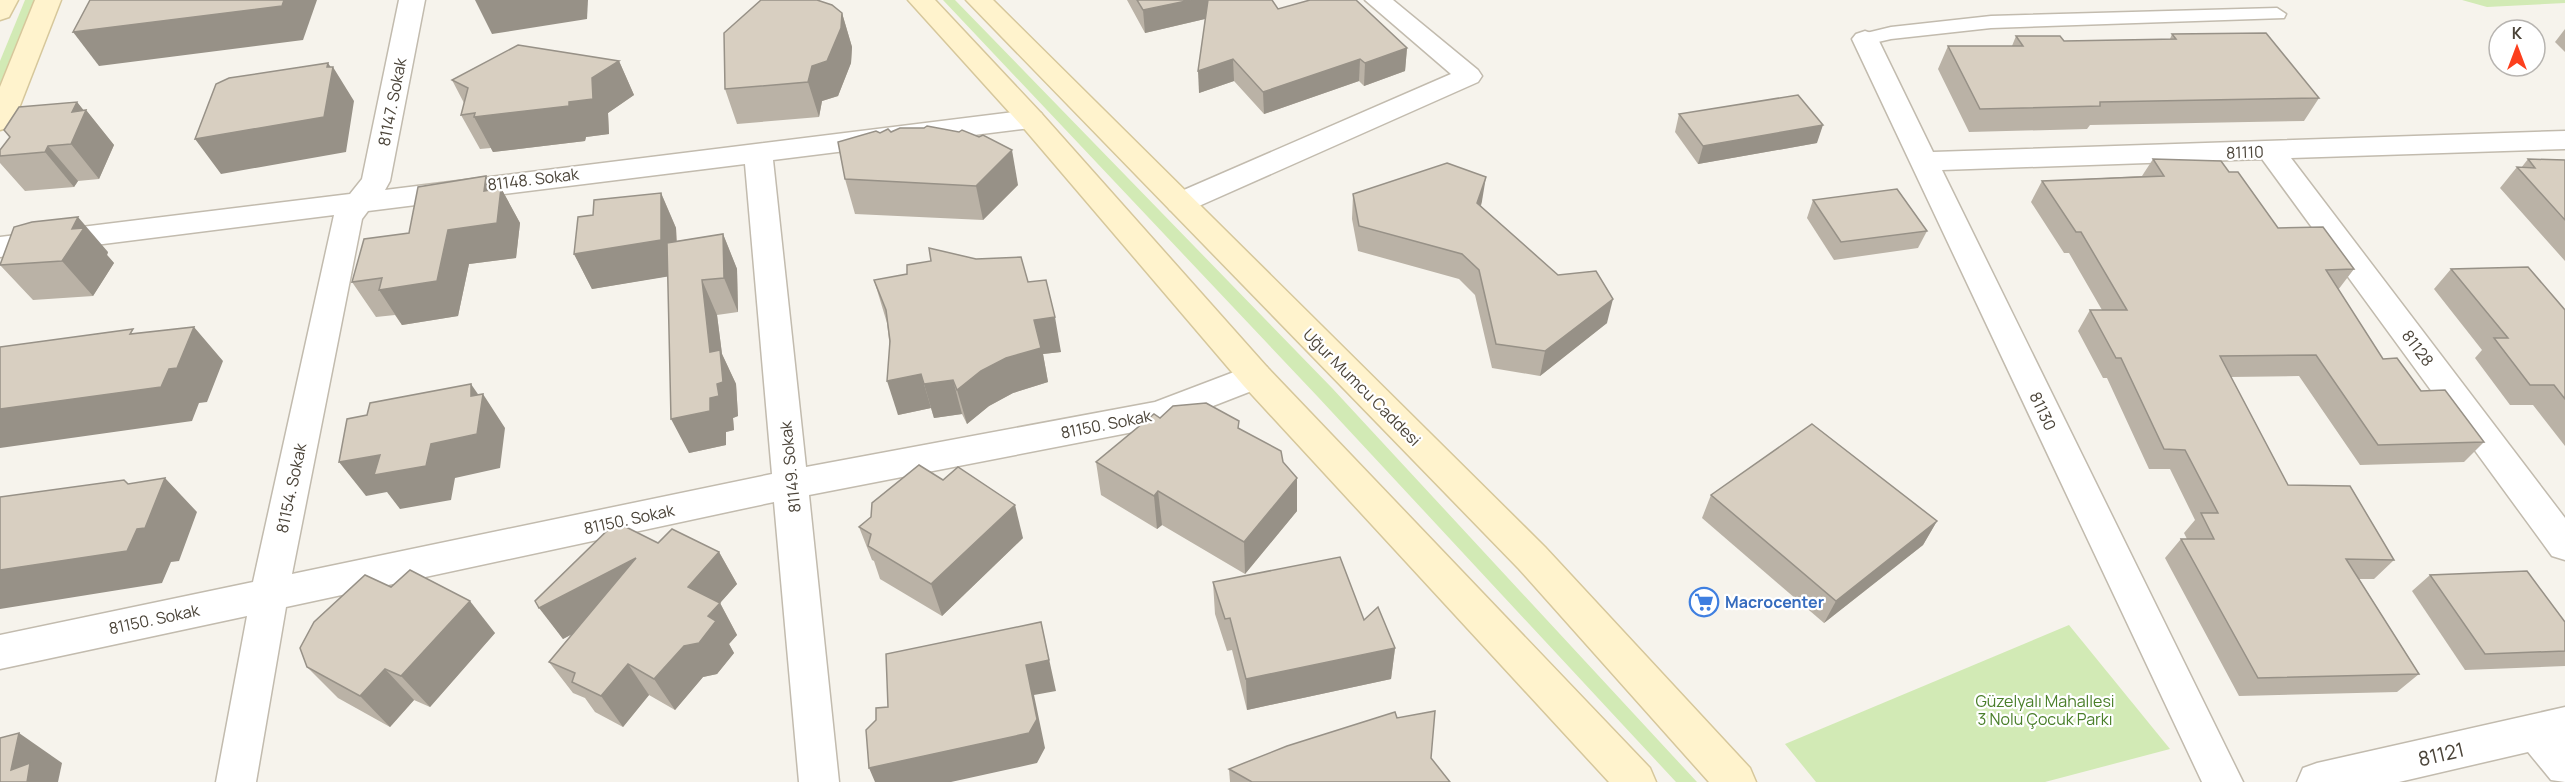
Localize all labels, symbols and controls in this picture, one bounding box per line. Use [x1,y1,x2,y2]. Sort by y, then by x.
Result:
north arrow [2487,18,2547,78]
text: K [2512,22,2523,44]
street label: 81147. Sokak [373,55,412,148]
street label: 81110 [2226,140,2264,164]
street label: 81148. Sokak [486,162,581,196]
street label: Uğur Mumcu Caddesi [1298,323,1426,451]
street label: 81128 [2397,325,2439,371]
street label: 81130 [2024,388,2062,434]
street label: 81150. Sokak [1059,404,1154,444]
street label: 81149. Sokak [774,419,806,514]
street label: 81154. Sokak [271,440,311,535]
street label: 81150. Sokak [582,498,677,539]
supermarket icon: Macrocenter [1688,586,1720,618]
place label: Macrocenter [1725,591,1824,613]
street label: 81150. Sokak [107,598,202,639]
park label: Güzelyalı Mahallesi 3 Nolu Çocuk Parkı [1975,690,2115,730]
street label: 81121 [2415,736,2467,772]

